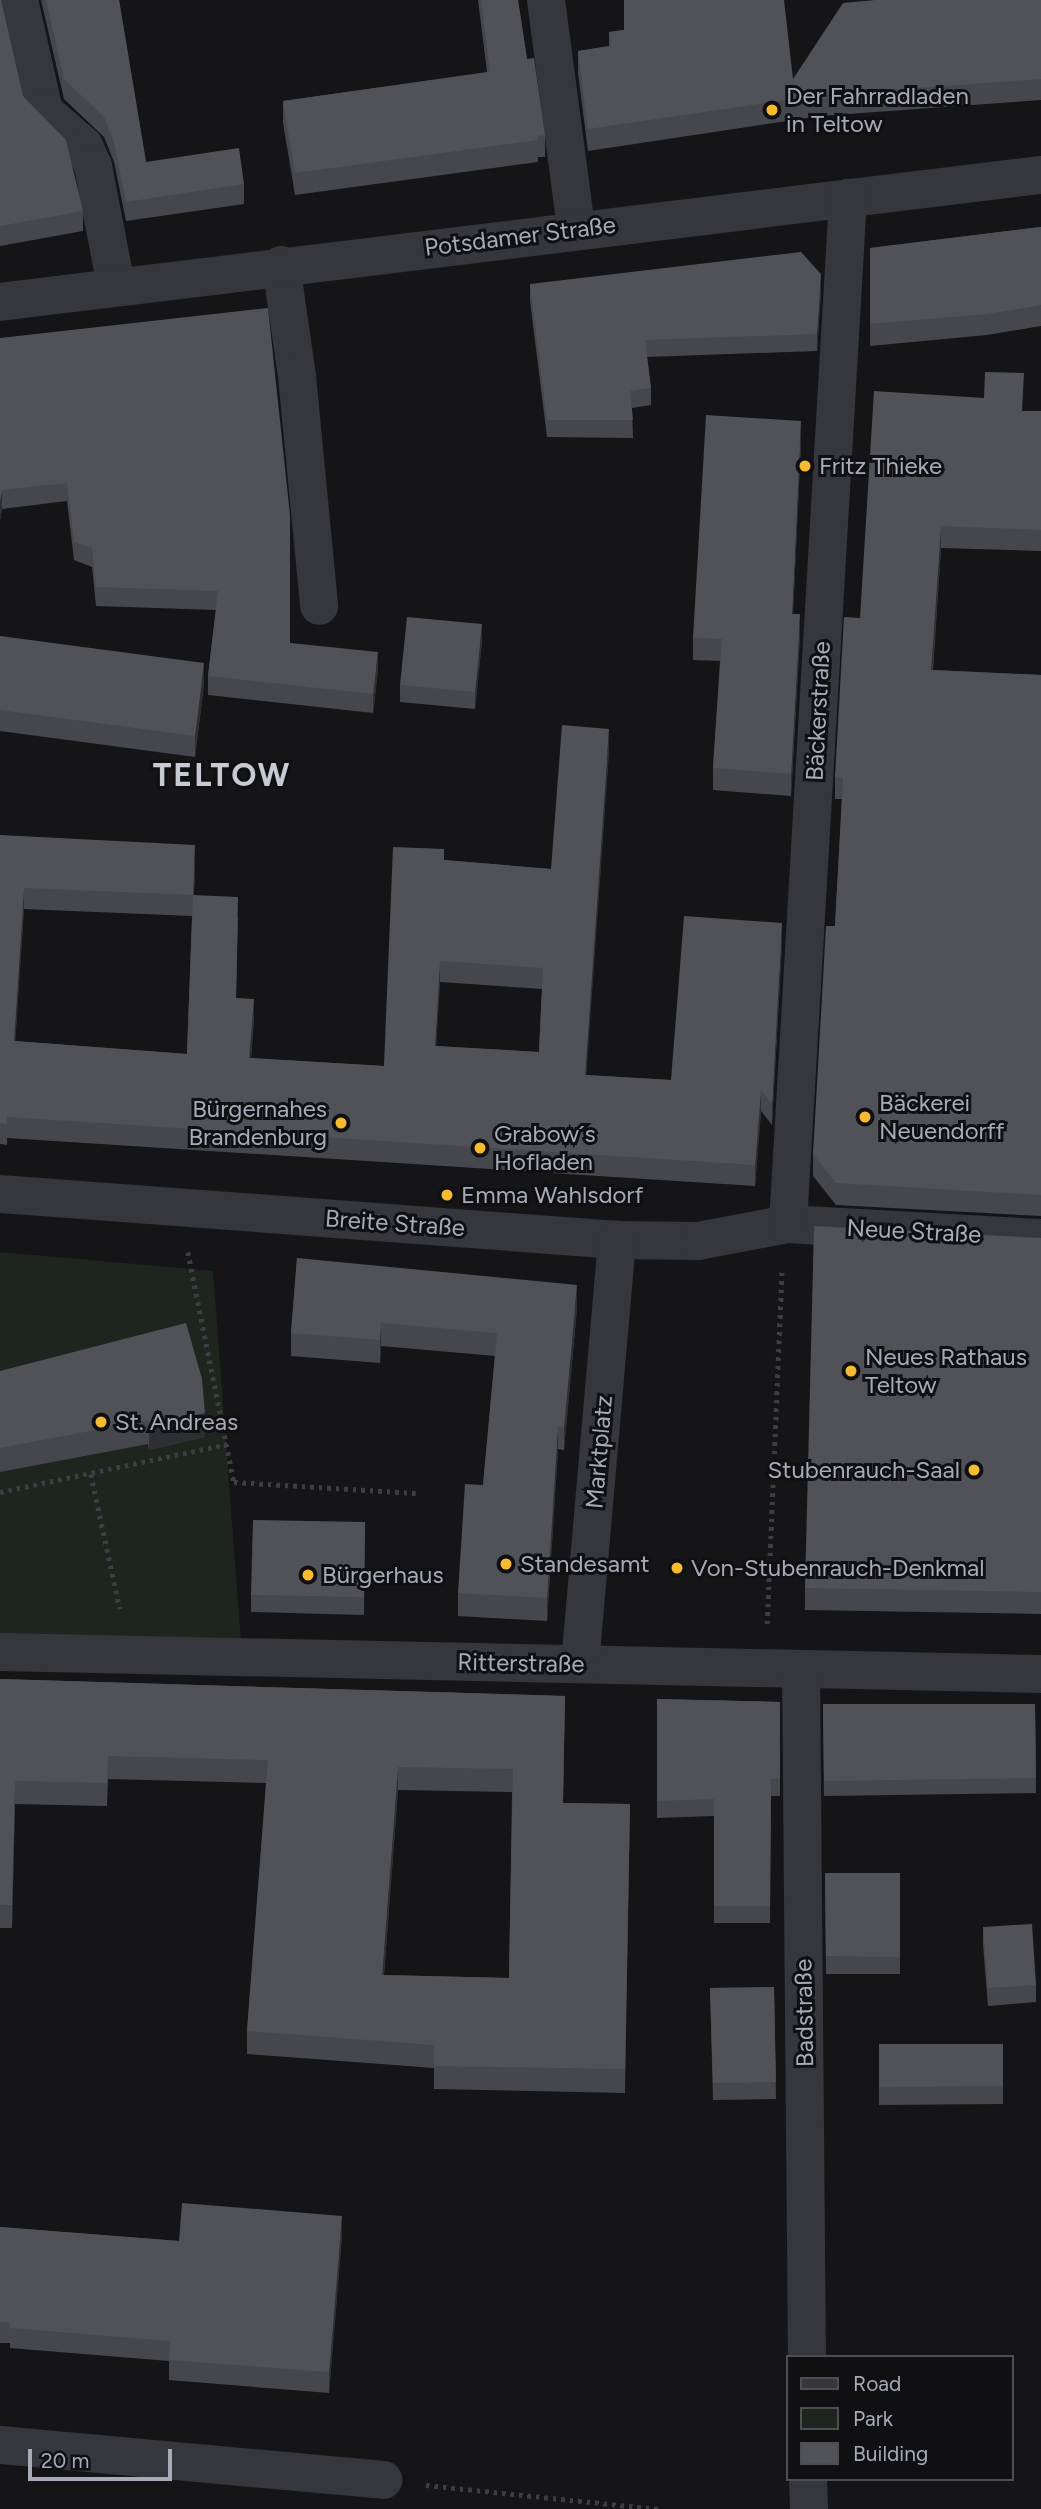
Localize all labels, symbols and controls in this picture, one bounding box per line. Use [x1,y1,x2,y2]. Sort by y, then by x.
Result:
place label: Der Fahrradladen in Teltow [786,82,969,138]
marker: Der Fahrradladen in Teltow [764,102,780,118]
street label: Potsdamer Straße [423,210,617,262]
place label: Fritz Thieke [819,452,942,480]
marker: Fritz Thieke [797,458,813,474]
street label: Bäckerstraße [800,640,836,782]
district label: TELTOW [153,756,291,794]
place label: Bäckerei Neuendorff [879,1089,1004,1145]
place label: Bürgernahes Brandenburg [188,1095,327,1151]
marker: Bäckerei Neuendorff [857,1109,873,1125]
marker: Bürgernahes Brandenburg [333,1115,349,1131]
place label: Grabow´s Hofladen [494,1120,596,1176]
marker: Grabow´s Hofladen [472,1140,488,1156]
place label: Emma Wahlsdorf [461,1181,643,1209]
marker: Emma Wahlsdorf [439,1187,455,1203]
street label: Breite Straße [324,1204,466,1242]
street label: Neue Straße [846,1213,982,1249]
place label: Neues Rathaus Teltow [865,1343,1027,1399]
marker: Neues Rathaus Teltow [843,1363,859,1379]
street label: Marktplatz [580,1394,618,1510]
place label: St. Andreas [115,1408,238,1436]
marker: St. Andreas [93,1414,109,1430]
place label: Stubenrauch-Saal [768,1456,960,1484]
marker: Stubenrauch-Saal [966,1462,982,1478]
place label: Standesamt [520,1550,649,1578]
place label: Von-Stubenrauch-Denkmal [691,1554,984,1582]
marker: Standesamt [498,1556,514,1572]
marker: Von-Stubenrauch-Denkmal [669,1560,685,1576]
place label: Bürgerhaus [322,1561,444,1589]
marker: Bürgerhaus [300,1567,316,1583]
street label: Ritterstraße [457,1647,585,1679]
street label: Badstraße [789,1959,819,2067]
legend [786,2355,1013,2481]
text: Road [853,2371,901,2396]
text: Park [853,2406,893,2431]
scale bar [32,2436,175,2480]
text: Building [853,2441,928,2466]
text: 20 m [41,2448,89,2473]

